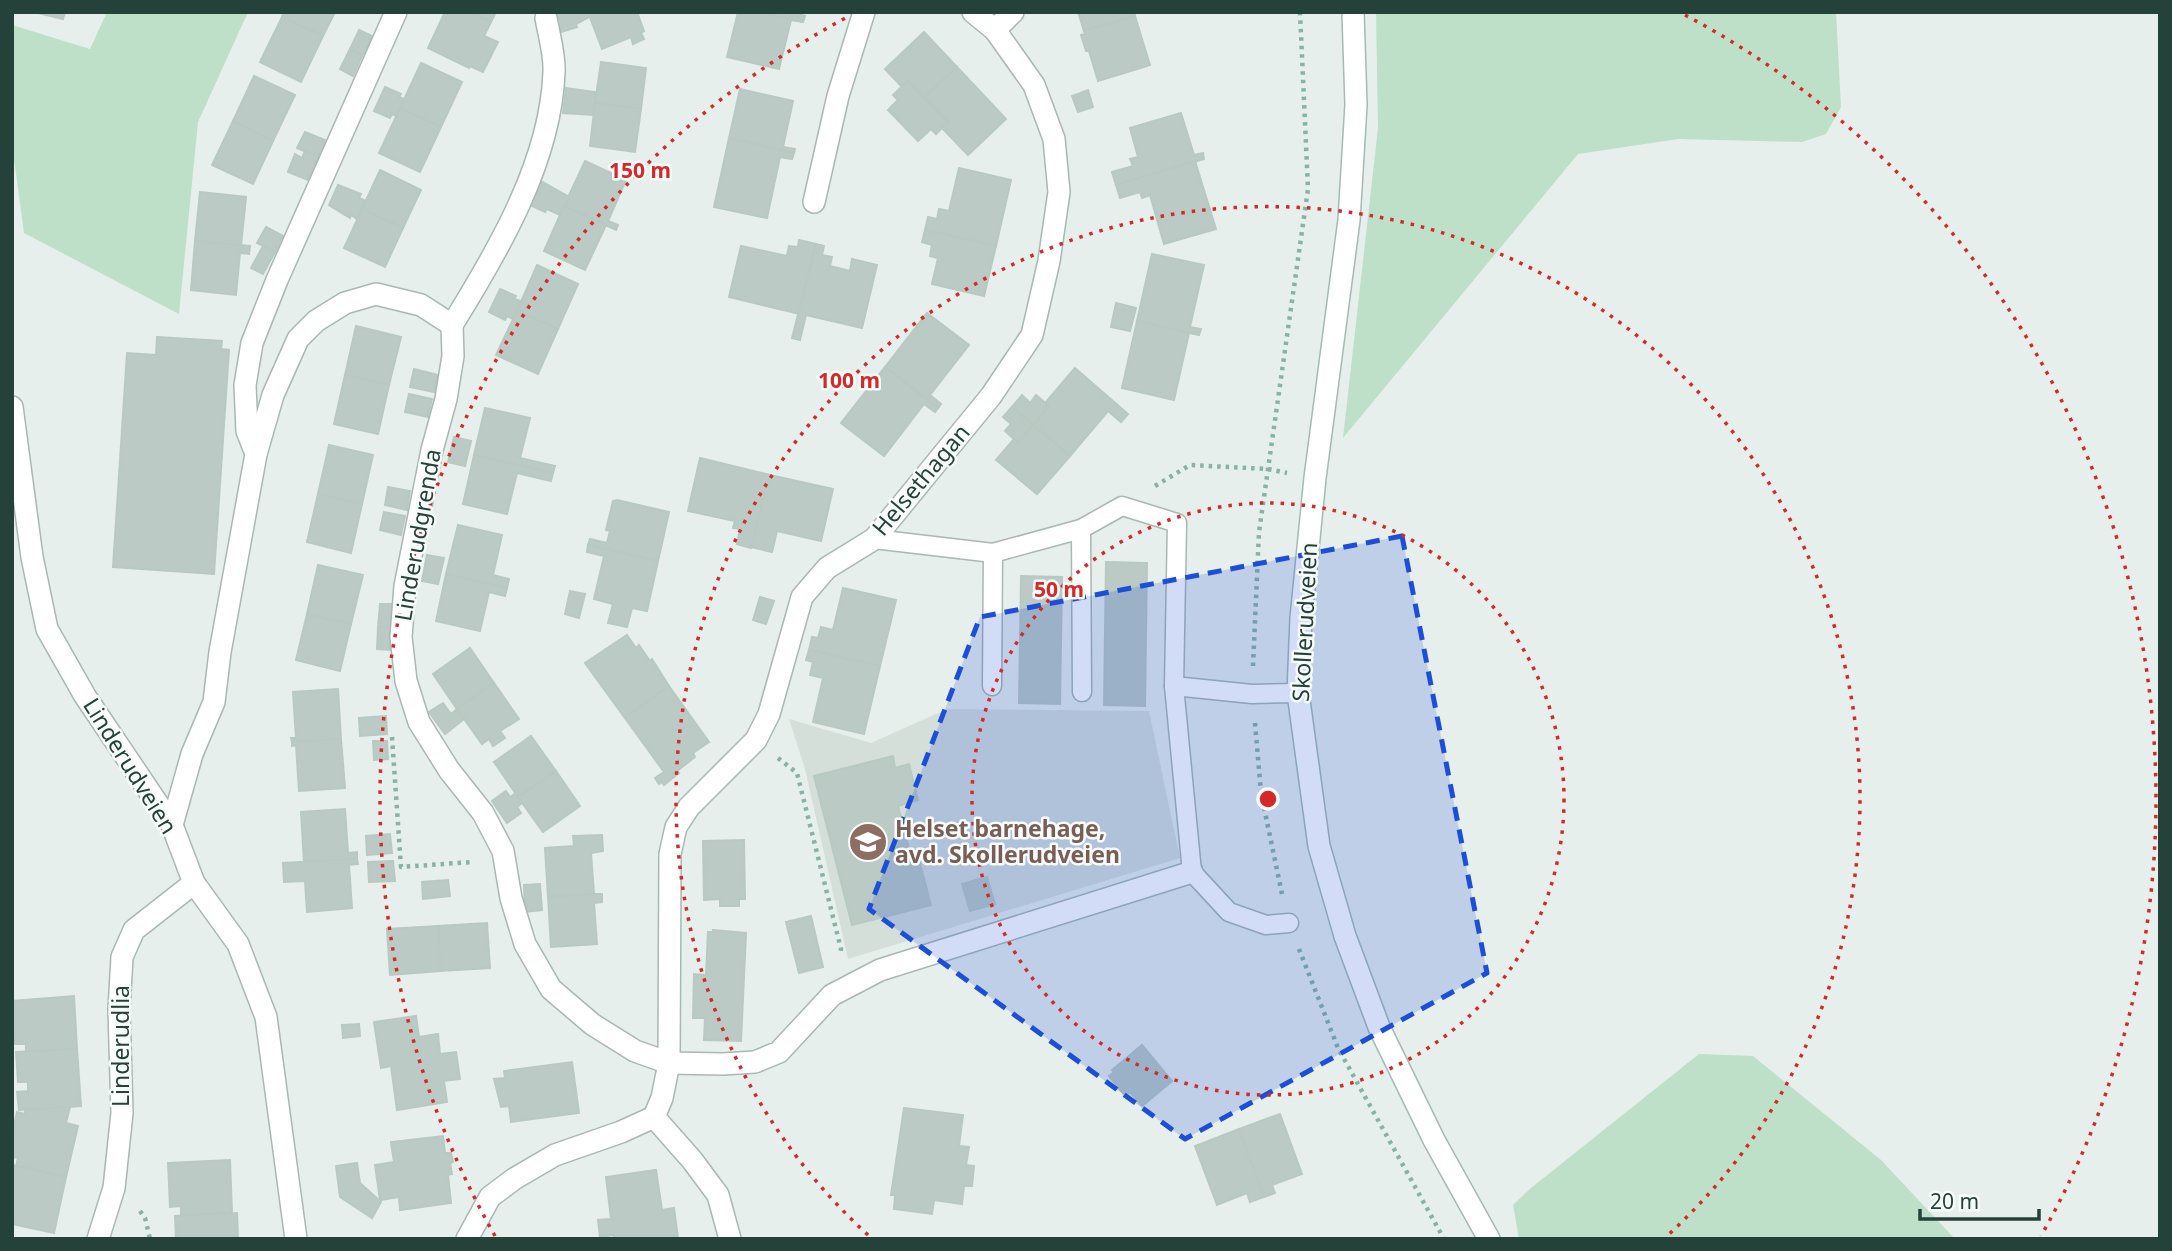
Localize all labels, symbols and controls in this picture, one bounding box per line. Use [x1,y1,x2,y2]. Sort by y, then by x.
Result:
text: 150 m [609,156,671,184]
text: 100 m [818,366,880,394]
street label: Helsethagan [864,417,976,542]
street label: Linderudgrenda [386,446,448,624]
street label: Skollerudveien [1284,542,1324,702]
text: 50 m [1034,575,1084,603]
street label: Linderudveien [76,691,185,840]
centre of rings [1256,787,1280,811]
place label: Helset barnehage, avd. Skollerudveien [895,812,1120,870]
school or university icon: Helset barnehage, avd. Skollerudveien [847,821,889,863]
street label: Linderudlia [104,985,136,1107]
scale bar [1920,1178,2039,1222]
text: 20 m [1930,1187,1979,1215]

